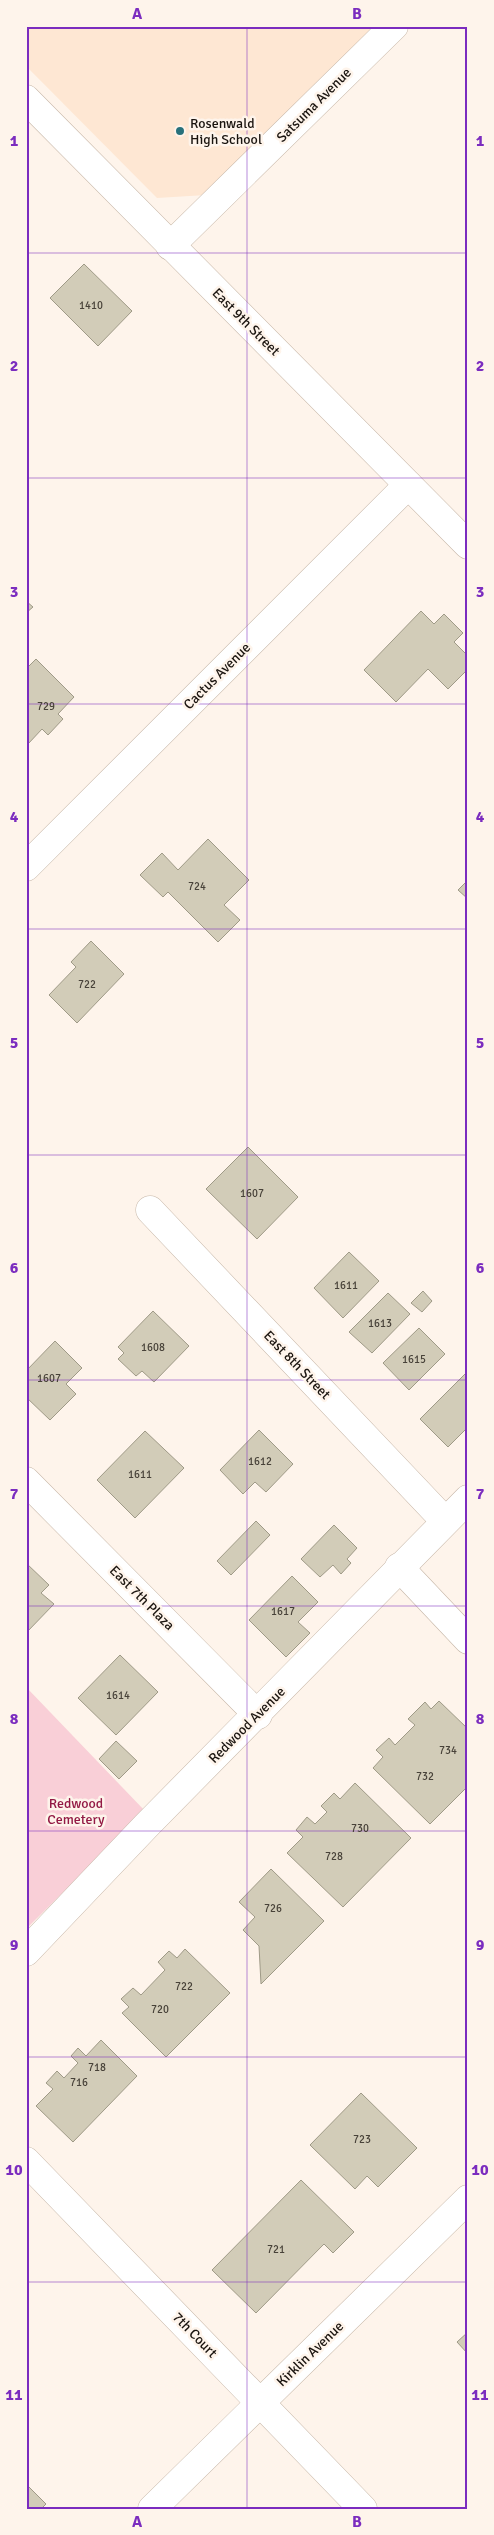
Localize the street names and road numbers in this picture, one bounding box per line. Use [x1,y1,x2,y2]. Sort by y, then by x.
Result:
street label: Satsuma Avenue [273,64,355,146]
street label: East 9th Street [209,285,283,359]
street label: Cactus Avenue [180,639,254,713]
street label: East 8th Street [260,1327,334,1403]
street label: East 7th Plaza [106,1562,178,1634]
street label: Redwood Avenue [205,1683,289,1767]
street label: 7th Court [169,2309,221,2361]
street label: Kirklin Avenue [273,2318,347,2390]

